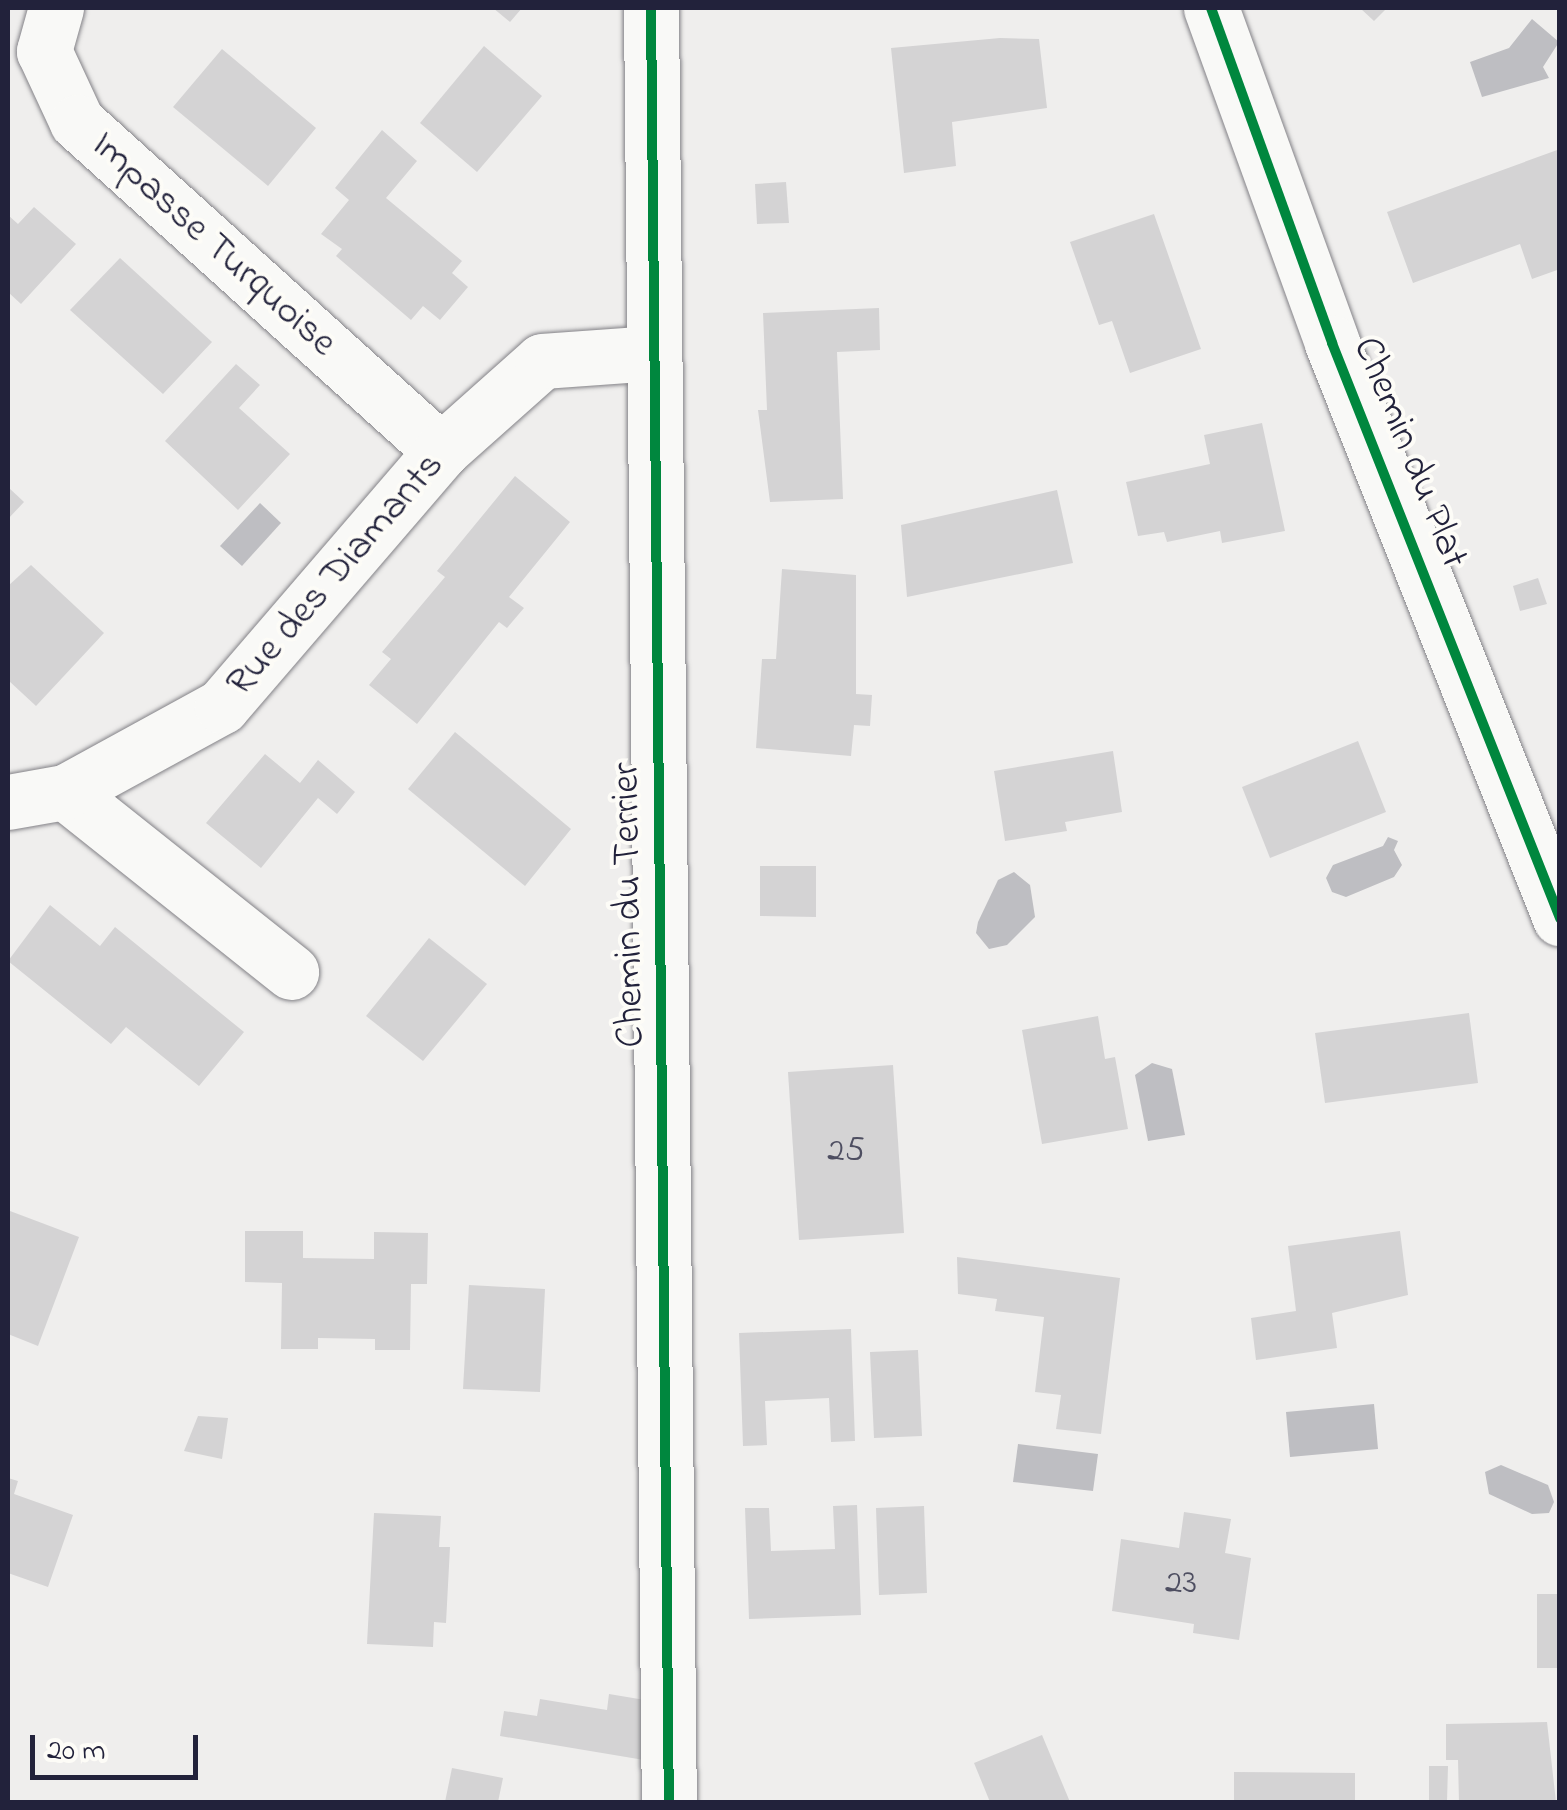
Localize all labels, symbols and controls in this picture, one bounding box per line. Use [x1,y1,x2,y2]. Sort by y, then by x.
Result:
street label: Impasse Turquoise [80,122,346,368]
street label: Chemin du Plat [1341,331,1477,575]
street label: Rue des Diamants [217,443,455,707]
street label: Chemin du Terrier [604,762,656,1048]
house number: 25 [827,1131,865,1173]
house number: 23 [1165,1563,1197,1605]
scale bar [35,1715,202,1777]
text: 20 m [47,1730,106,1774]

